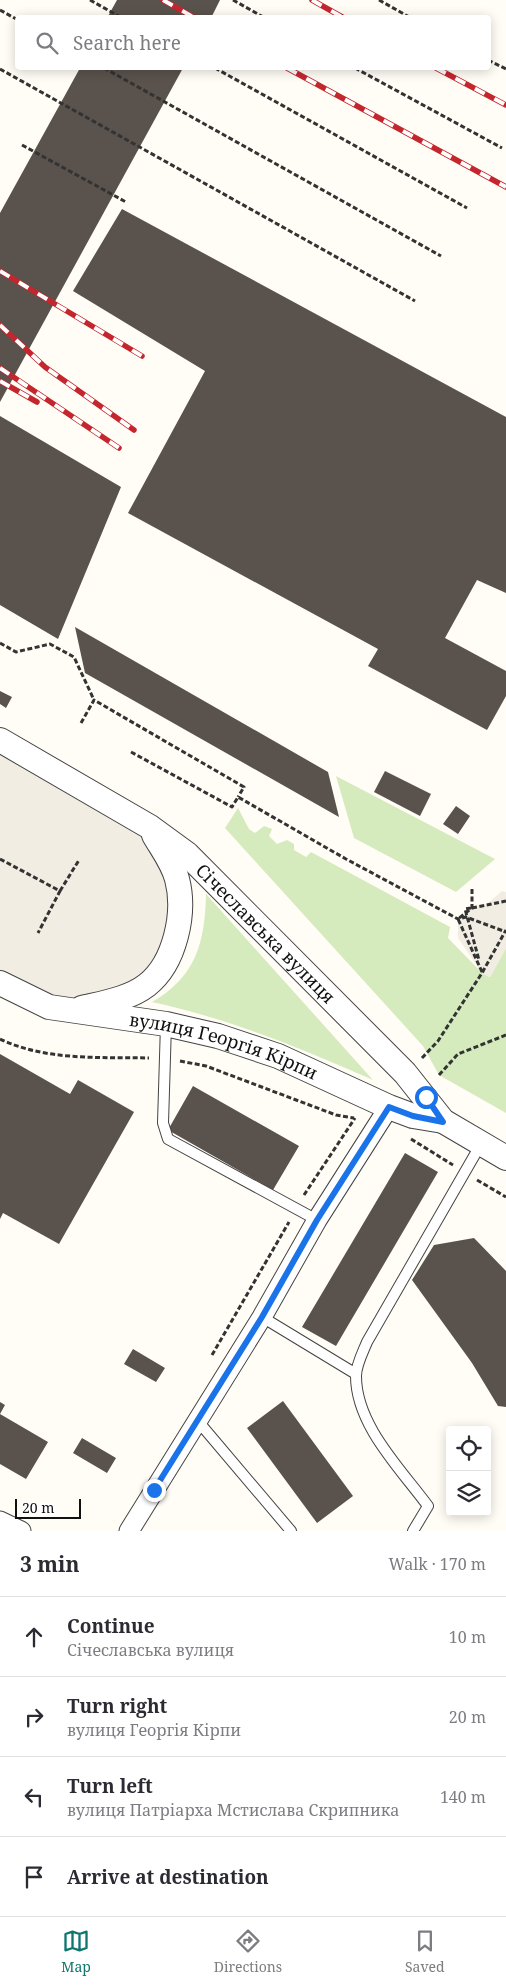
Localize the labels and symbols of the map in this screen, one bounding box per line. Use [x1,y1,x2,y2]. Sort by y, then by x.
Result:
street label: Січеславська вулиця [191,858,341,1008]
street label: вулиця Георгія Кірпи [128,1007,322,1085]
route start [415,1086,438,1109]
route end [143,1479,166,1502]
scale bar [15,1496,81,1519]

